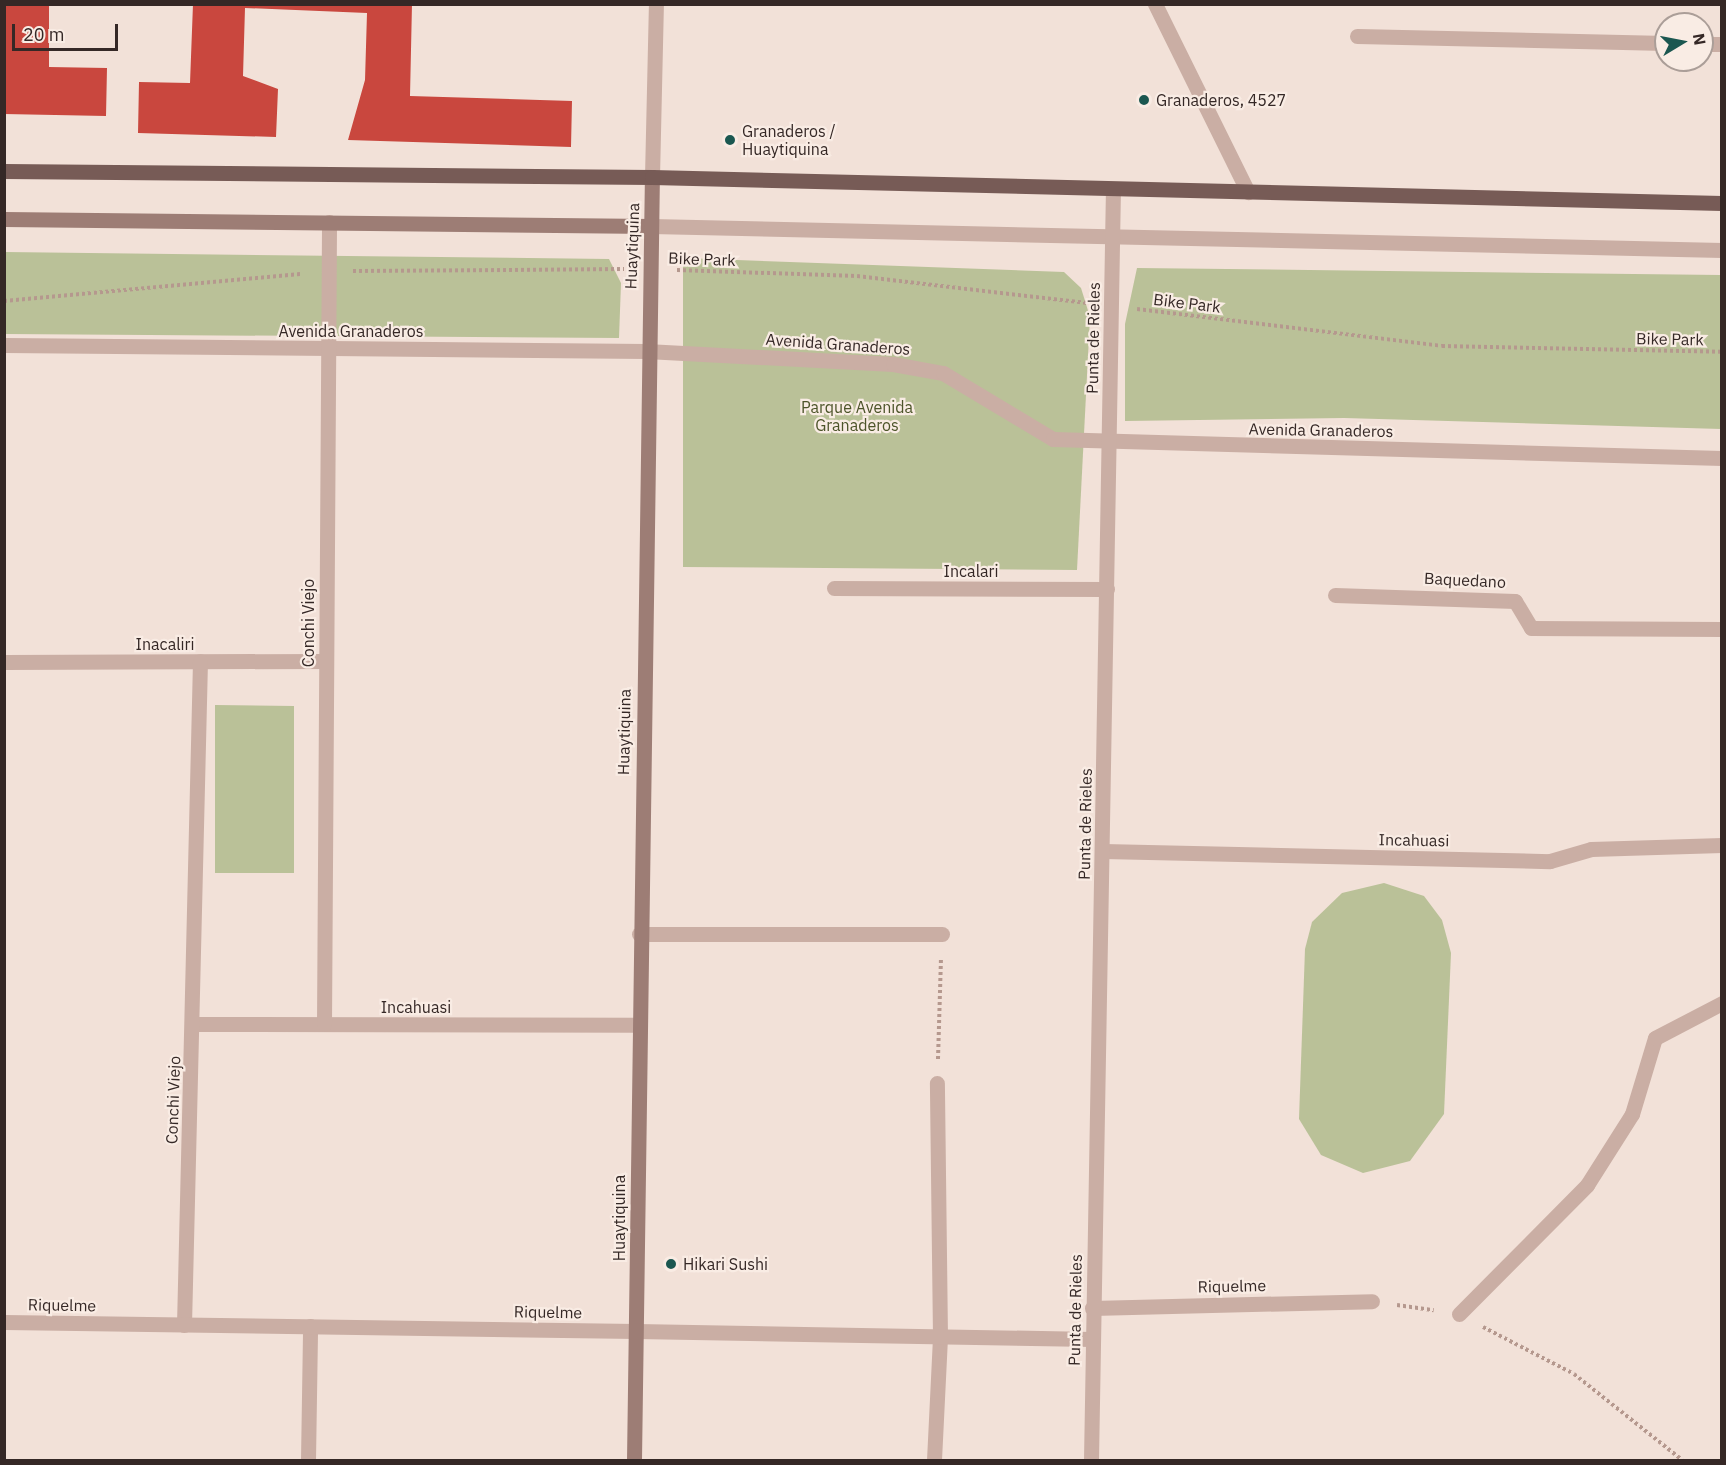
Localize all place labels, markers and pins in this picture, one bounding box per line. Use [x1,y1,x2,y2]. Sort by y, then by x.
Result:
place label: Granaderos, 4527 [1156,90,1286,110]
marker: Granaderos, 4527 [1137,93,1151,107]
place label: Granaderos / Huaytiquina [742,121,836,159]
marker: Granaderos / Huaytiquina [723,133,737,147]
place label: Hikari Sushi [683,1254,768,1274]
marker: Hikari Sushi [664,1257,678,1271]

